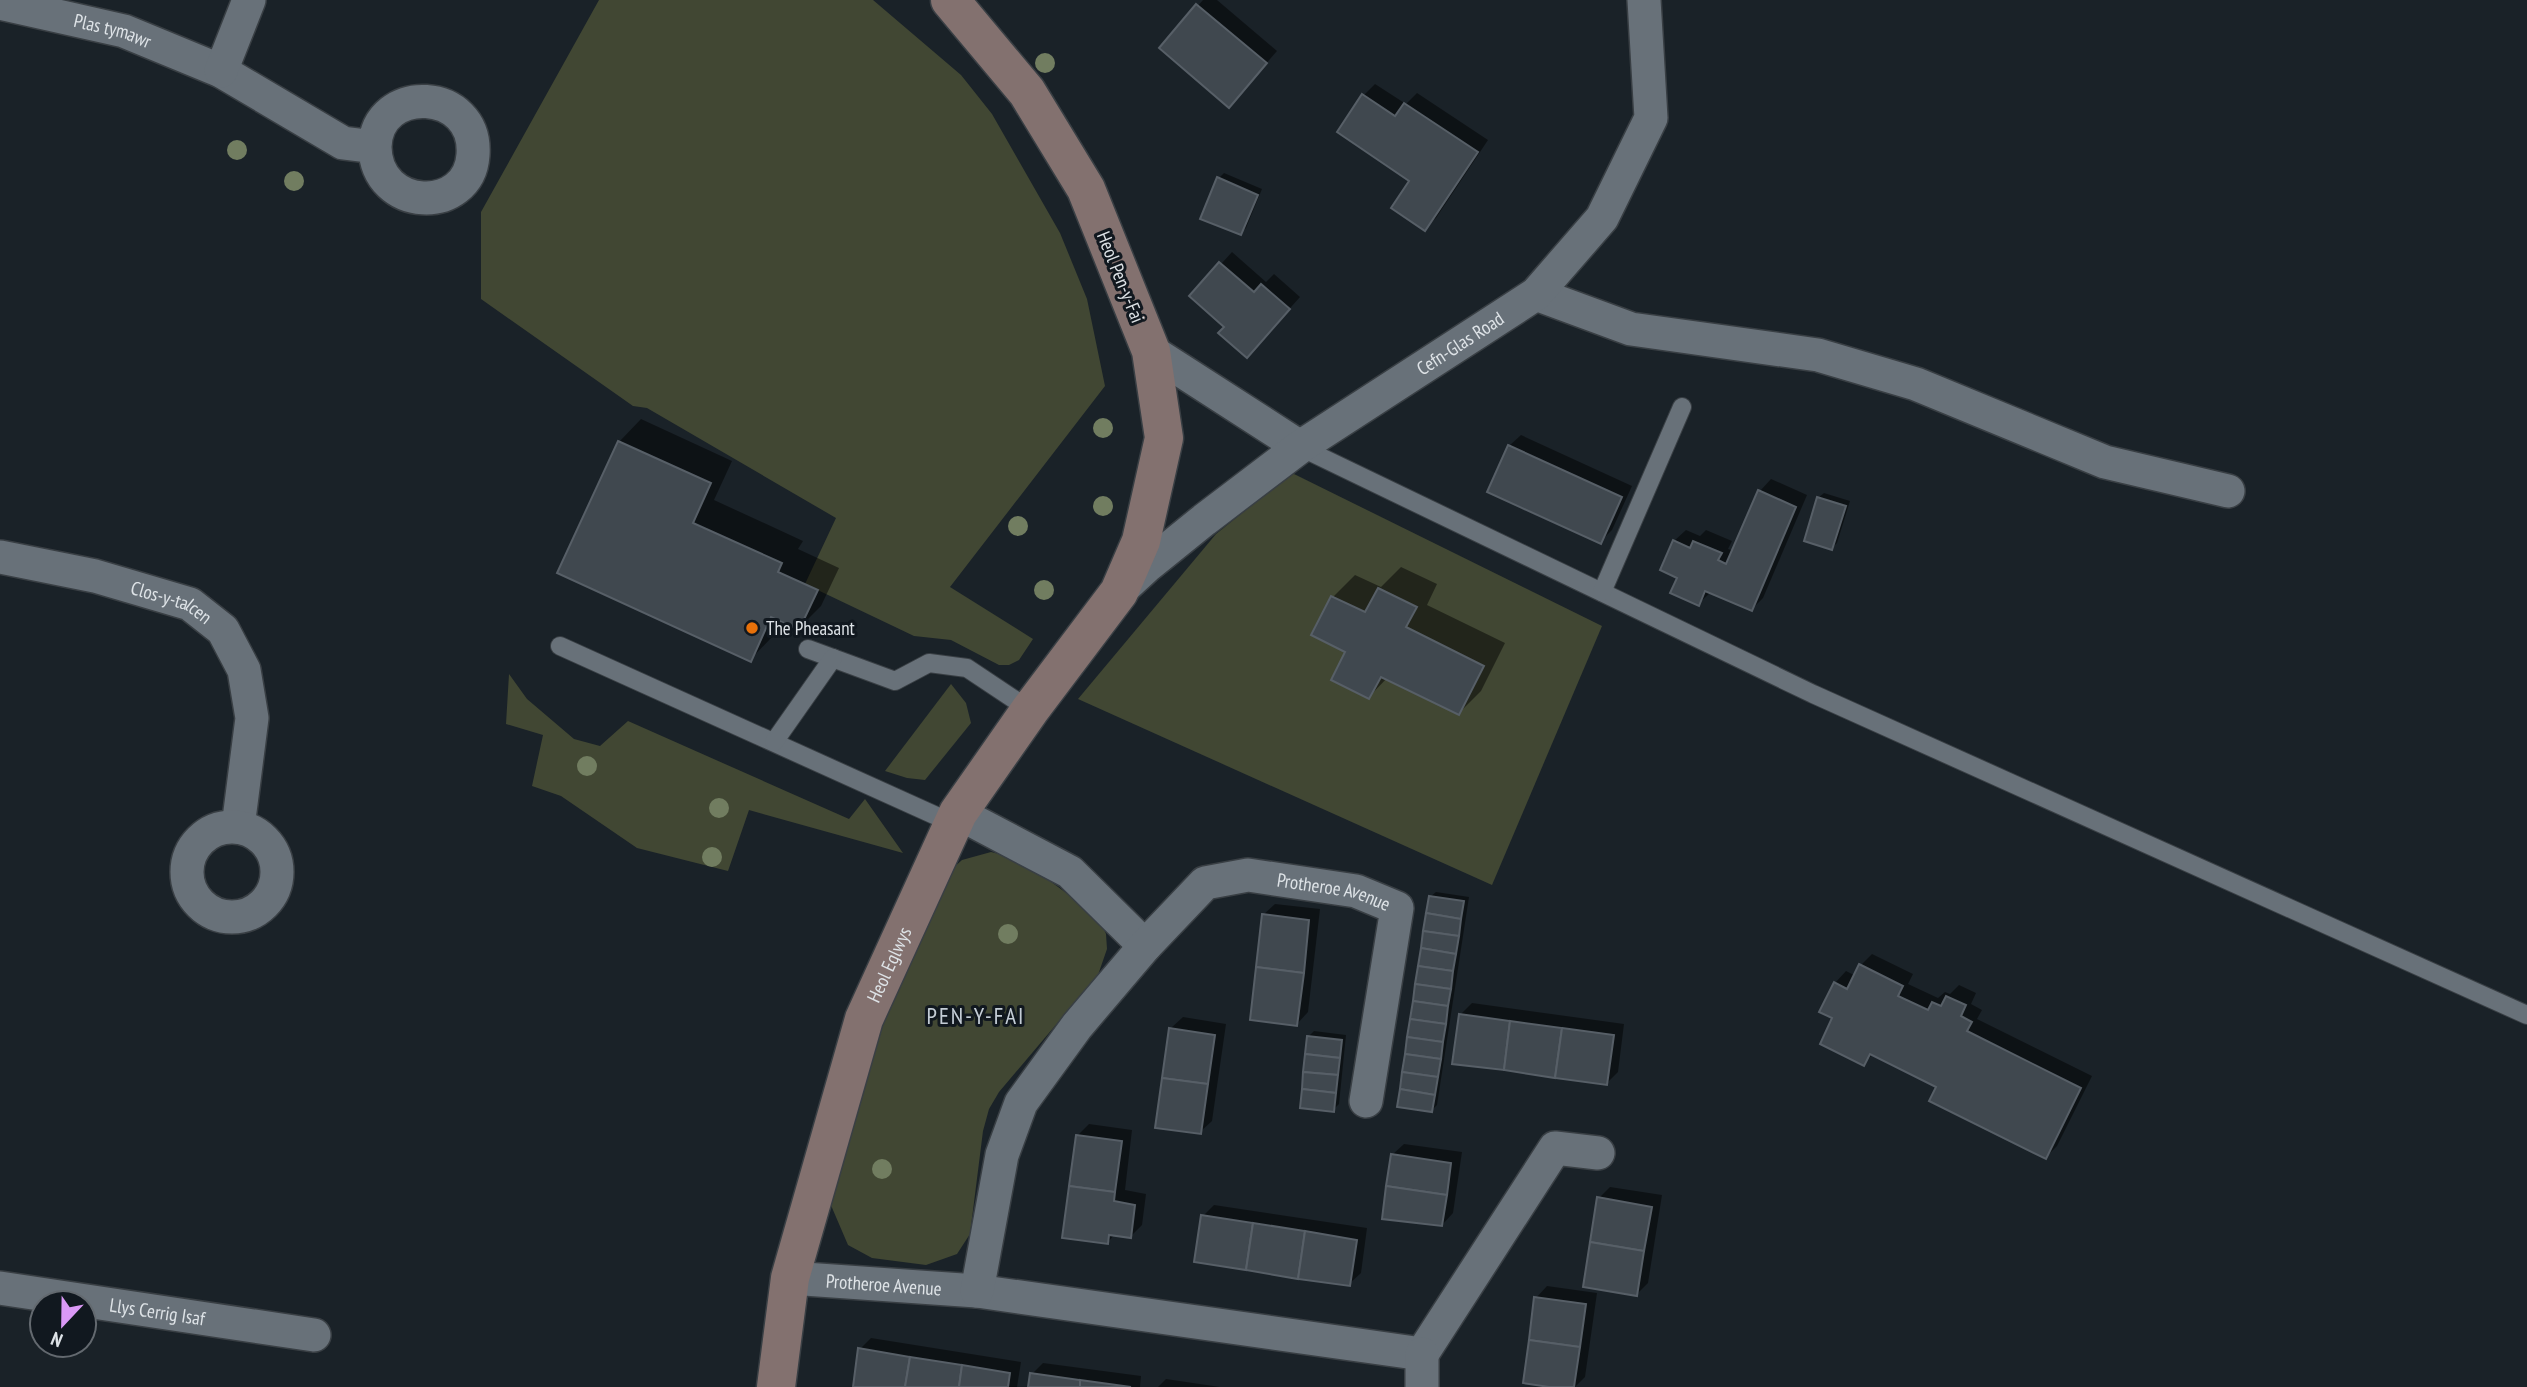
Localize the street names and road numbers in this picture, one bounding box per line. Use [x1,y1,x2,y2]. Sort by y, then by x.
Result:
street label: Plas tymawr [72,8,156,53]
street label: Heol Pen-y-Fai [1092,228,1150,326]
street label: Cefn-Glas Road [1412,306,1508,380]
street label: Clos-y-talcen [128,575,217,629]
street label: Protheroe Avenue [1275,867,1394,916]
street label: Heol Eglwys [861,923,916,1006]
street label: Protheroe Avenue [825,1269,943,1301]
street label: Llys Cerrig Isaf [108,1293,208,1331]

